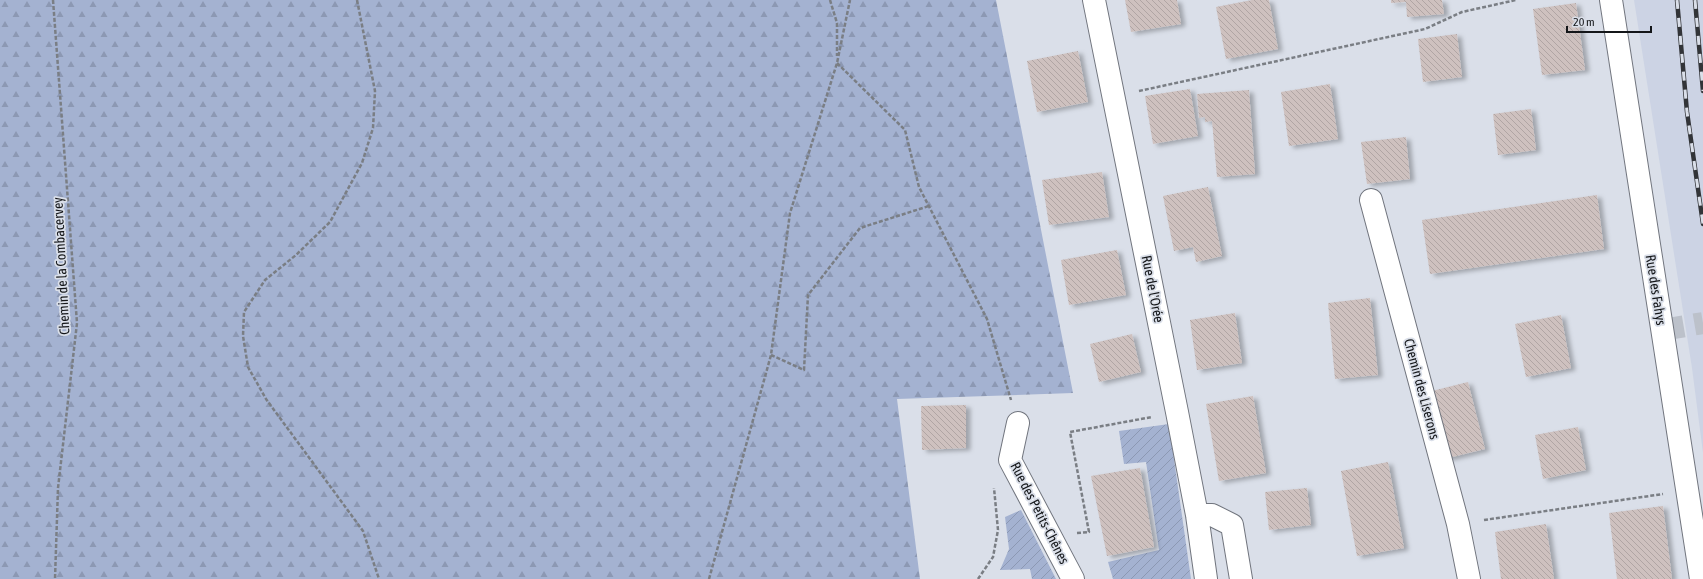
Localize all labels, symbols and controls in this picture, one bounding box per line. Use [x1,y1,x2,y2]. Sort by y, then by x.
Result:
scale bar [1567,8,1651,34]
text: 20 m [1573,15,1595,29]
street label: Chemin de la Combacervey [49,197,73,335]
street label: Rue de l'Orée [1139,254,1167,324]
street label: Rue des Fahys [1643,254,1669,326]
street label: Chemin des Liserons [1401,337,1443,441]
street label: Rue des Petits-Chênes [1007,459,1073,567]

